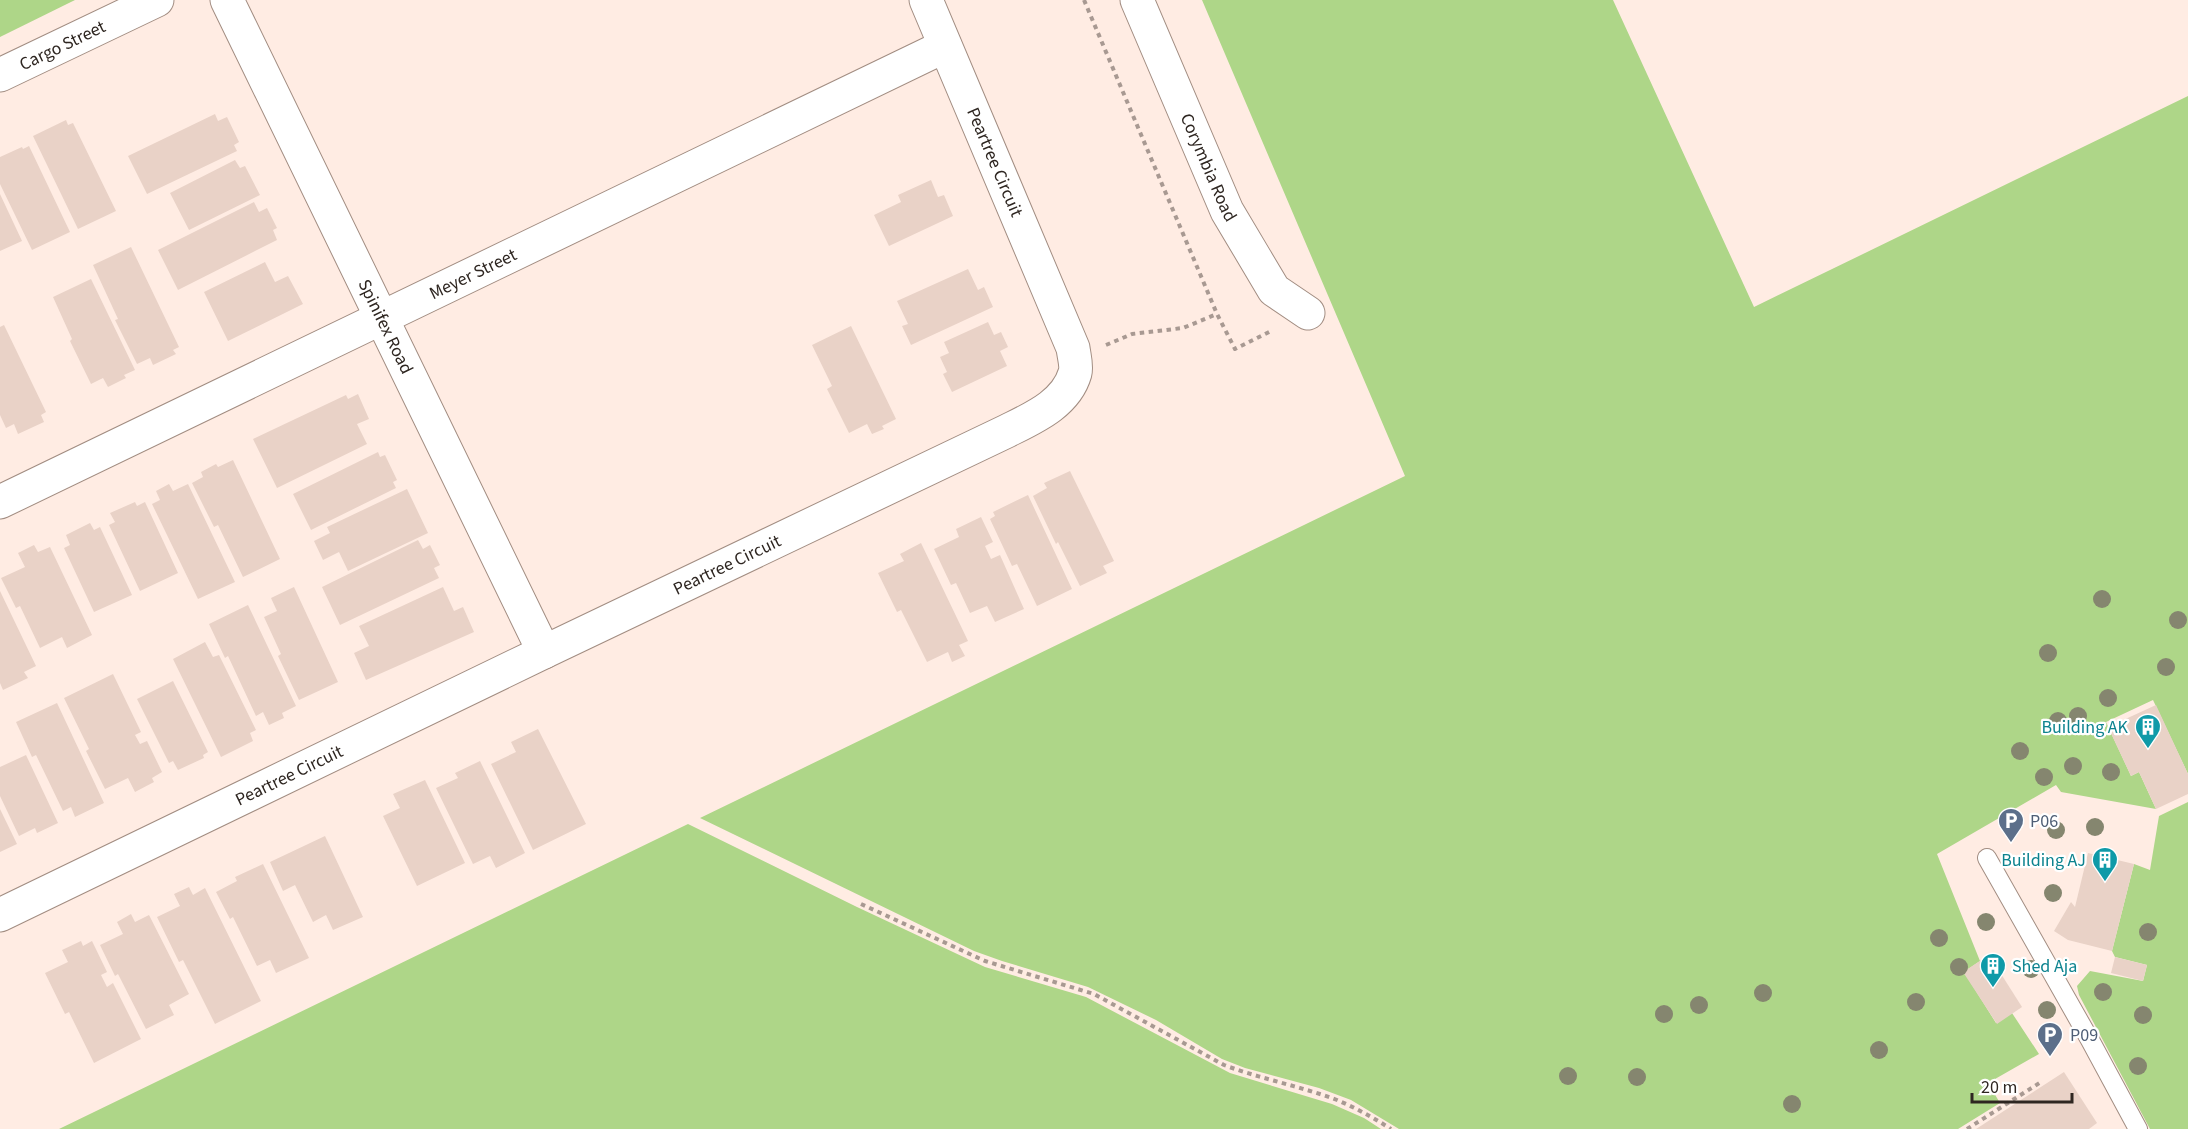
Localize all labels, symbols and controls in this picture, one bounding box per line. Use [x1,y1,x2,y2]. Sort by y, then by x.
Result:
street label: Cargo Street [15,14,110,77]
street label: Peartree Circuit [960,104,1029,221]
street label: Corymbia Road [1174,109,1243,227]
street label: Meyer Street [425,243,521,306]
street label: Spinifex Road [352,275,419,378]
street label: Peartree Circuit [669,529,785,602]
building icon: Building AK [2133,712,2163,750]
place label: Building AK [2041,715,2129,740]
street label: Peartree Circuit [231,739,347,812]
parking icon: P06 [1996,806,2026,844]
place label: P06 [2030,809,2058,834]
building icon: Building AJ [2090,845,2120,883]
place label: Building AJ [2001,848,2086,873]
building icon: Shed Aja [1978,951,2008,989]
place label: Shed Aja [2012,954,2077,979]
parking icon: P09 [2035,1020,2065,1058]
place label: P09 [2070,1023,2098,1048]
scale bar [1972,1066,2072,1104]
text: 20 m [1981,1075,2017,1100]

